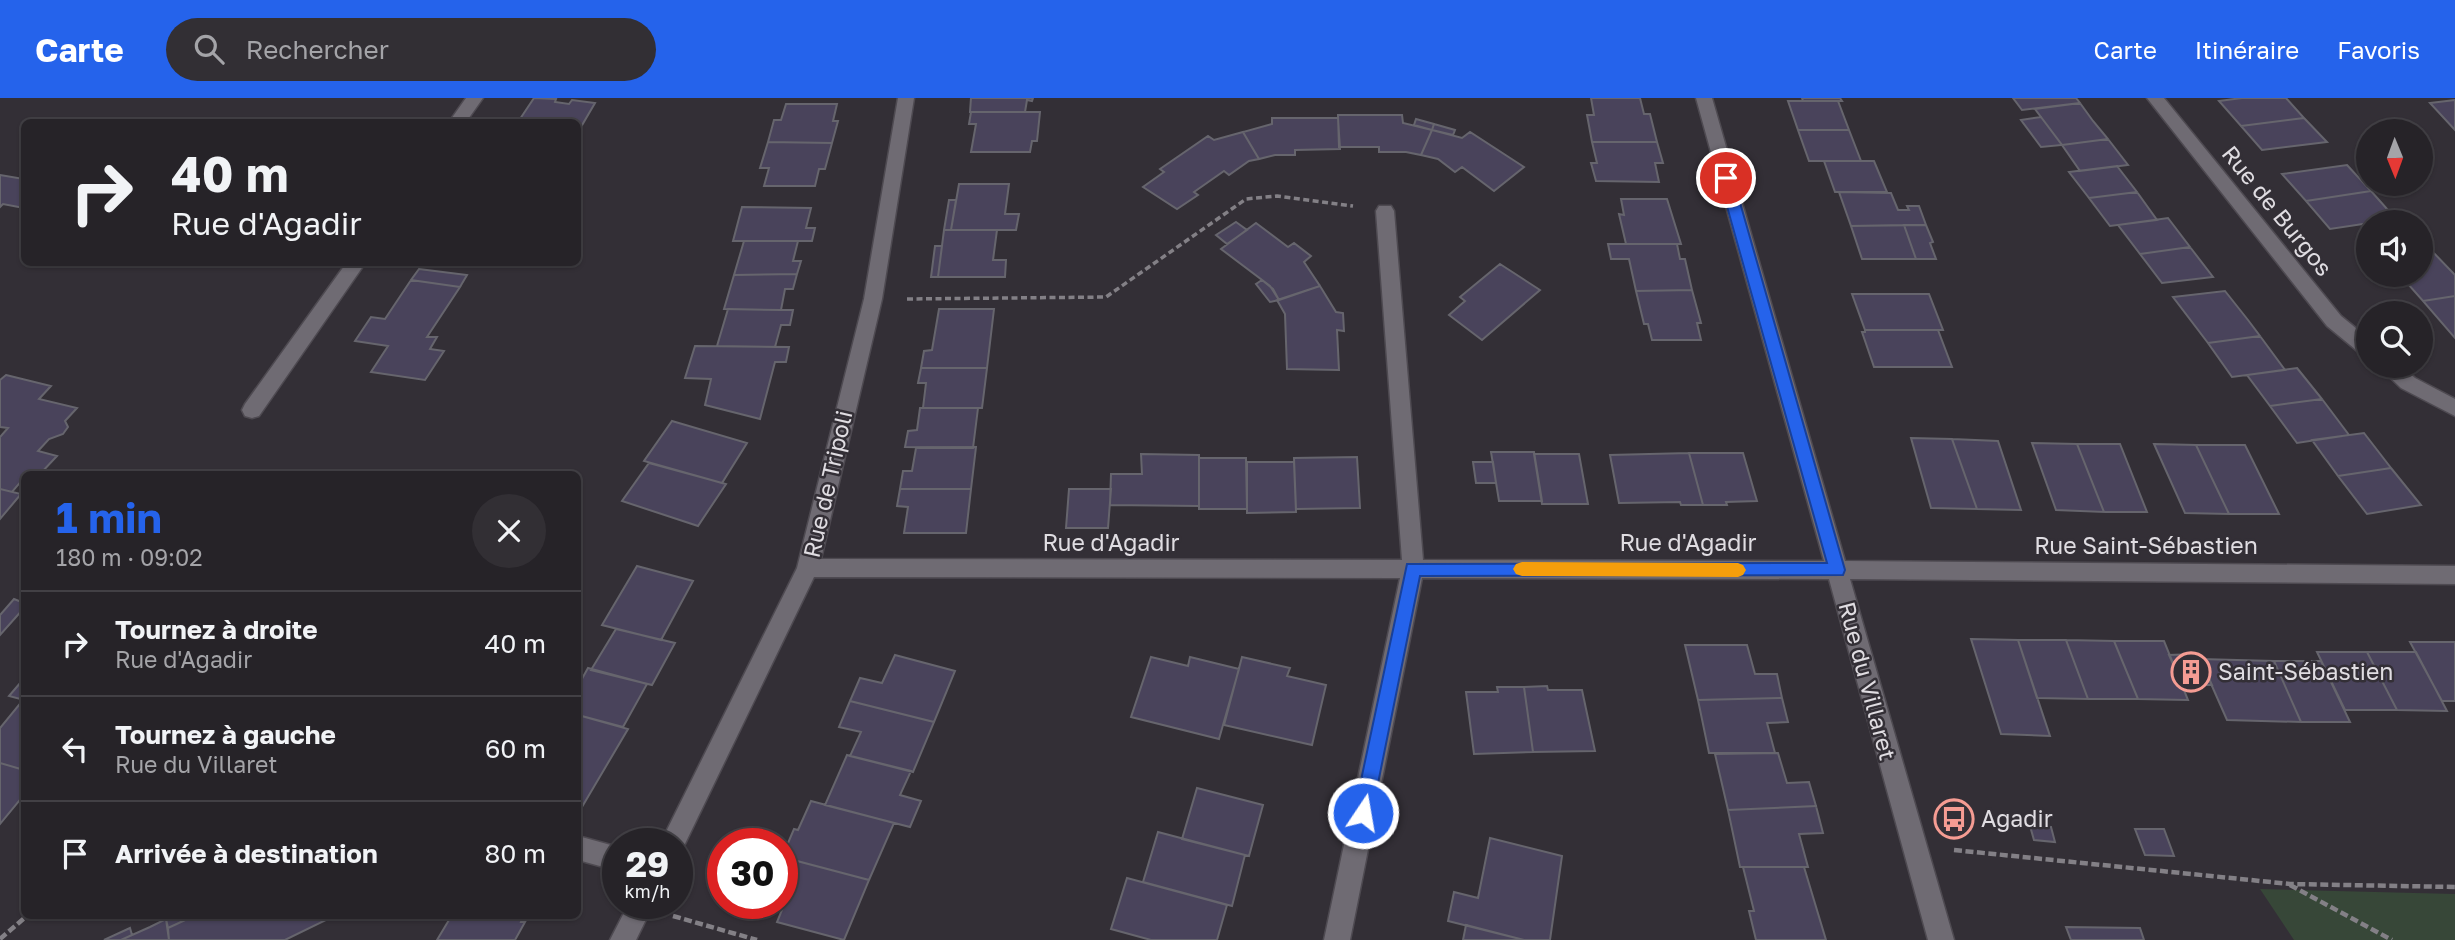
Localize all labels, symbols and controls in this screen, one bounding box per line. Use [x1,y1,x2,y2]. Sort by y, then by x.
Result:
search box [166,18,656,81]
text: Carte [35,30,124,69]
icon: search [190,30,228,68]
text: Rechercher [246,34,389,65]
text: Carte [2094,35,2157,64]
text: Itinéraire [2195,35,2299,64]
text: Favoris [2337,35,2420,64]
north arrow [2356,119,2432,196]
map controls [2356,119,2433,378]
street label: Rue de Burgos [2217,140,2339,281]
text: 40 m [171,144,289,203]
icon: right [56,147,147,238]
pin [1696,148,1756,208]
icon: arrive [1707,159,1745,197]
text: Rue d'Agadir [171,204,362,242]
button: sound [2356,210,2433,287]
button: search [2356,301,2433,378]
street label: Rue de Tripoli [796,407,858,560]
text: 1 min [56,492,162,542]
button: close [472,494,546,568]
street label: Rue d'Agadir [1042,528,1180,556]
street label: Rue d'Agadir [1619,528,1757,556]
street label: Rue Saint-Sébastien [2034,531,2258,559]
text: 180 m · 09:02 [56,543,203,571]
street label: Rue du Villaret [1833,599,1903,763]
text: Tournez à droite [115,614,318,645]
icon: right [56,625,94,663]
text: 40 m [485,628,546,659]
text: Rue d'Agadir [115,645,252,673]
building icon: Saint-Sébastien [2170,651,2212,693]
place label: Saint-Sébastien [2218,657,2394,685]
text: Tournez à gauche [115,719,336,750]
icon: left [56,730,94,768]
text: 60 m [485,733,546,764]
text: Rue du Villaret [115,750,278,778]
position arrow [1326,776,1400,850]
bus stop icon: Agadir [1933,798,1975,840]
place label: Agadir [1981,804,2053,832]
speed limit sign: 30 [707,828,798,919]
icon: arrive [56,835,94,873]
text: Arrivée à destination [115,838,378,869]
text: 80 m [485,838,546,869]
text: 29 [626,843,669,885]
text: km/h [625,880,670,902]

